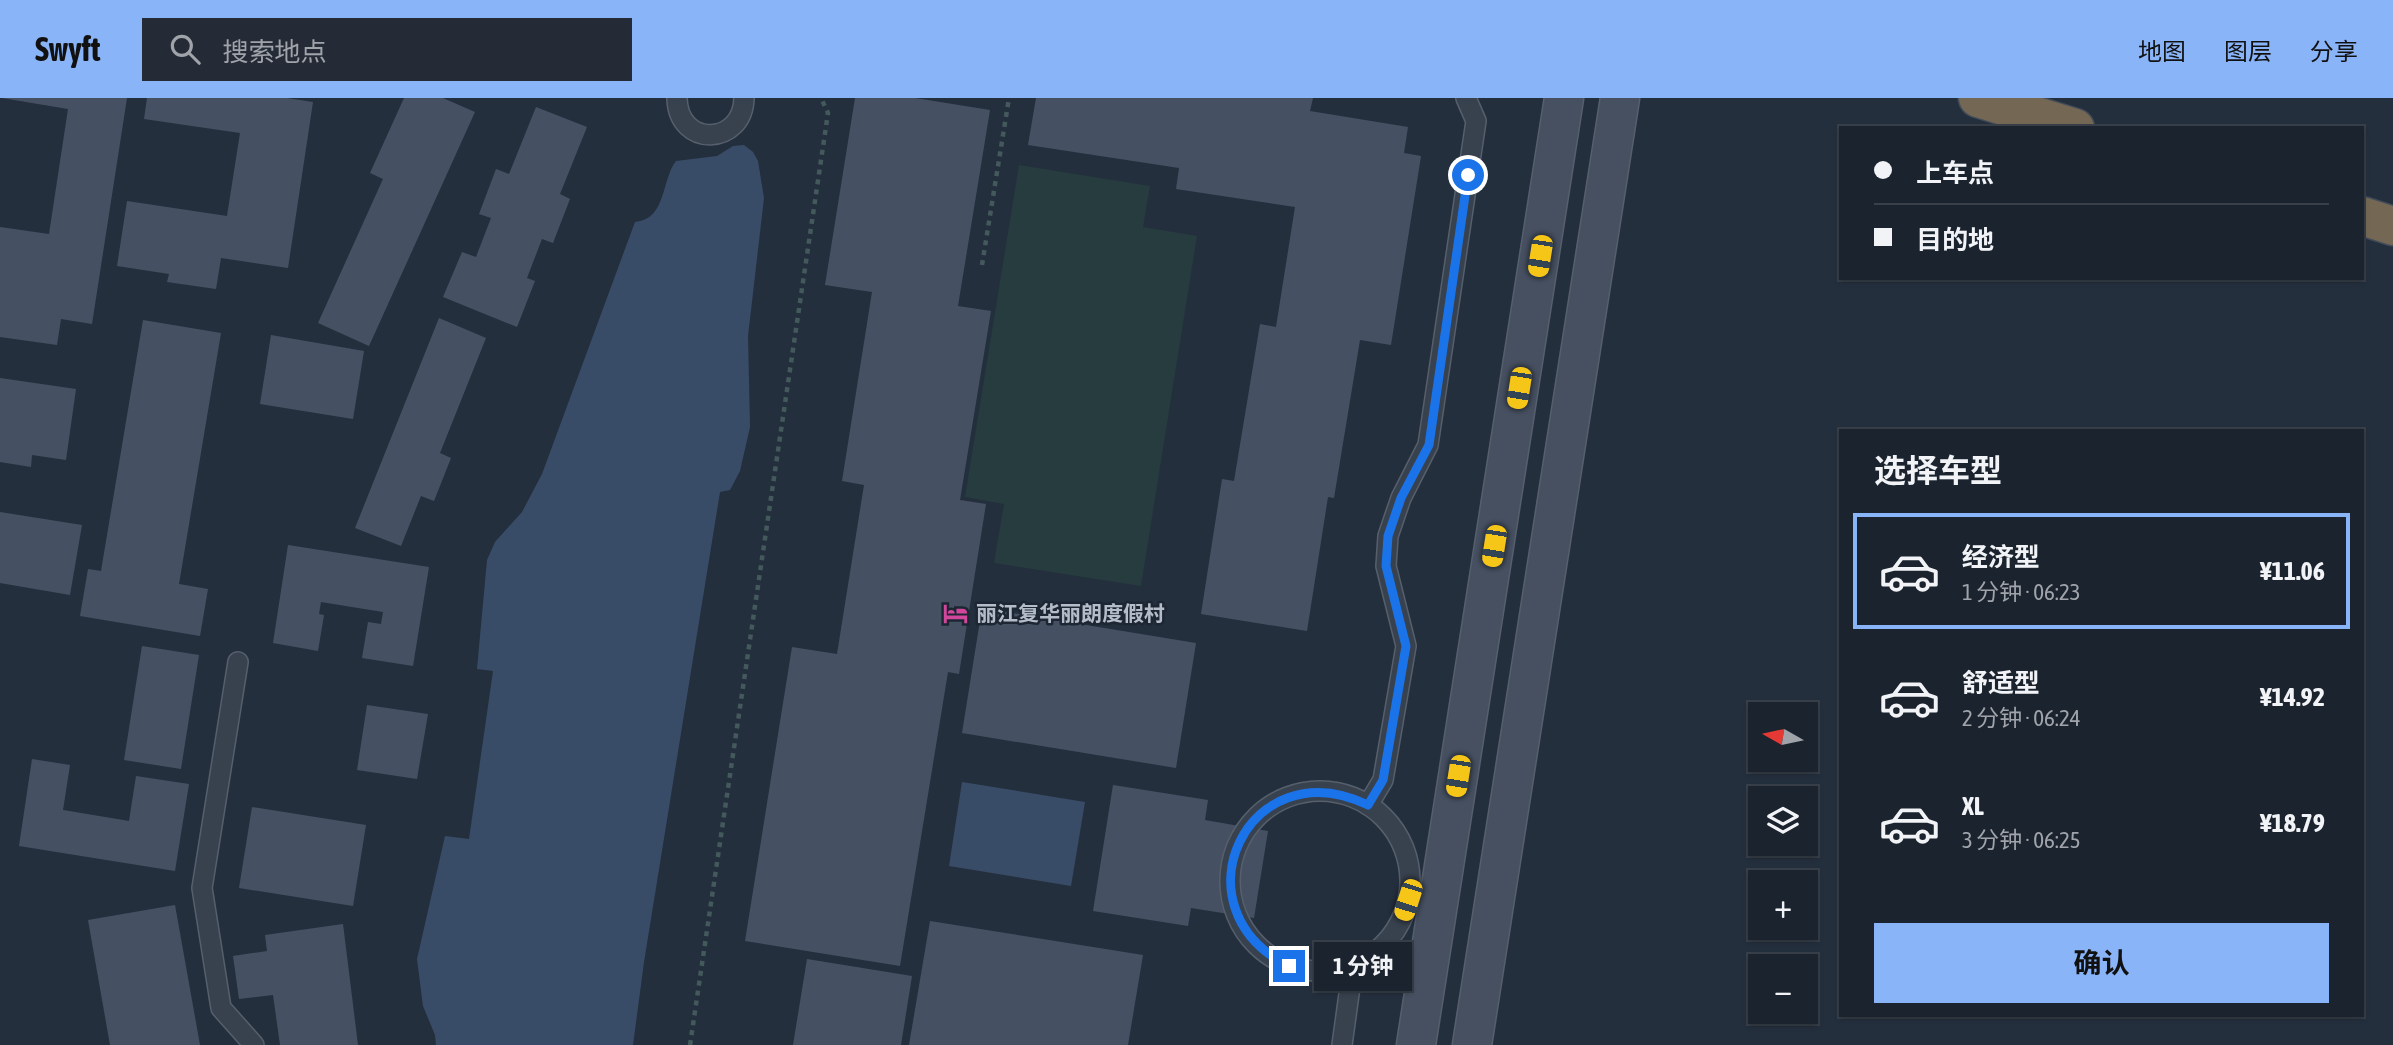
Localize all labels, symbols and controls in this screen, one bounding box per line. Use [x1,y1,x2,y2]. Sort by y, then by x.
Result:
search box [142,18,632,81]
text: Swyft [35,30,100,68]
icon: search [166,30,204,68]
text: 搜索地点 [222,37,326,67]
text: 地图 [2138,38,2186,65]
text: 图层 [2224,38,2272,65]
text: 分享 [2310,38,2358,65]
text: 上车点 [1916,158,1994,188]
route start [1452,159,1484,191]
text: 目的地 [1916,225,1994,255]
car [1527,234,1554,278]
car [1506,366,1533,410]
text: 选择车型 [1874,452,2002,489]
car [1481,524,1508,568]
icon: car [1878,540,1941,603]
text: 经济型 [1962,542,2040,572]
text: ¥11.06 [2260,556,2325,586]
text: 1 分钟 · 06:23 [1962,579,2081,605]
hotel icon: 丽江复华丽朗度假村 [942,600,970,628]
place label: 丽江复华丽朗度假村 [976,601,1165,625]
icon: car [1878,666,1941,729]
text: 舒适型 [1962,668,2040,698]
text: ¥14.92 [2260,682,2325,712]
north arrow [1748,702,1818,772]
map controls [1748,702,1818,1024]
text: 2 分钟 · 06:24 [1962,705,2081,731]
car [1445,754,1472,798]
button: layers [1748,786,1818,856]
text: XL [1962,791,1984,821]
icon: car [1878,792,1941,855]
text: ¥18.79 [2260,808,2325,838]
text: 3 分钟 · 06:25 [1962,827,2081,853]
button: + [1748,870,1818,940]
car [1392,877,1425,923]
button: 确认 [1874,923,2329,1003]
callout: 1 分钟 [1314,942,1412,990]
route end [1273,950,1305,982]
text: 1 分钟 [1333,953,1393,979]
button: − [1748,954,1818,1024]

